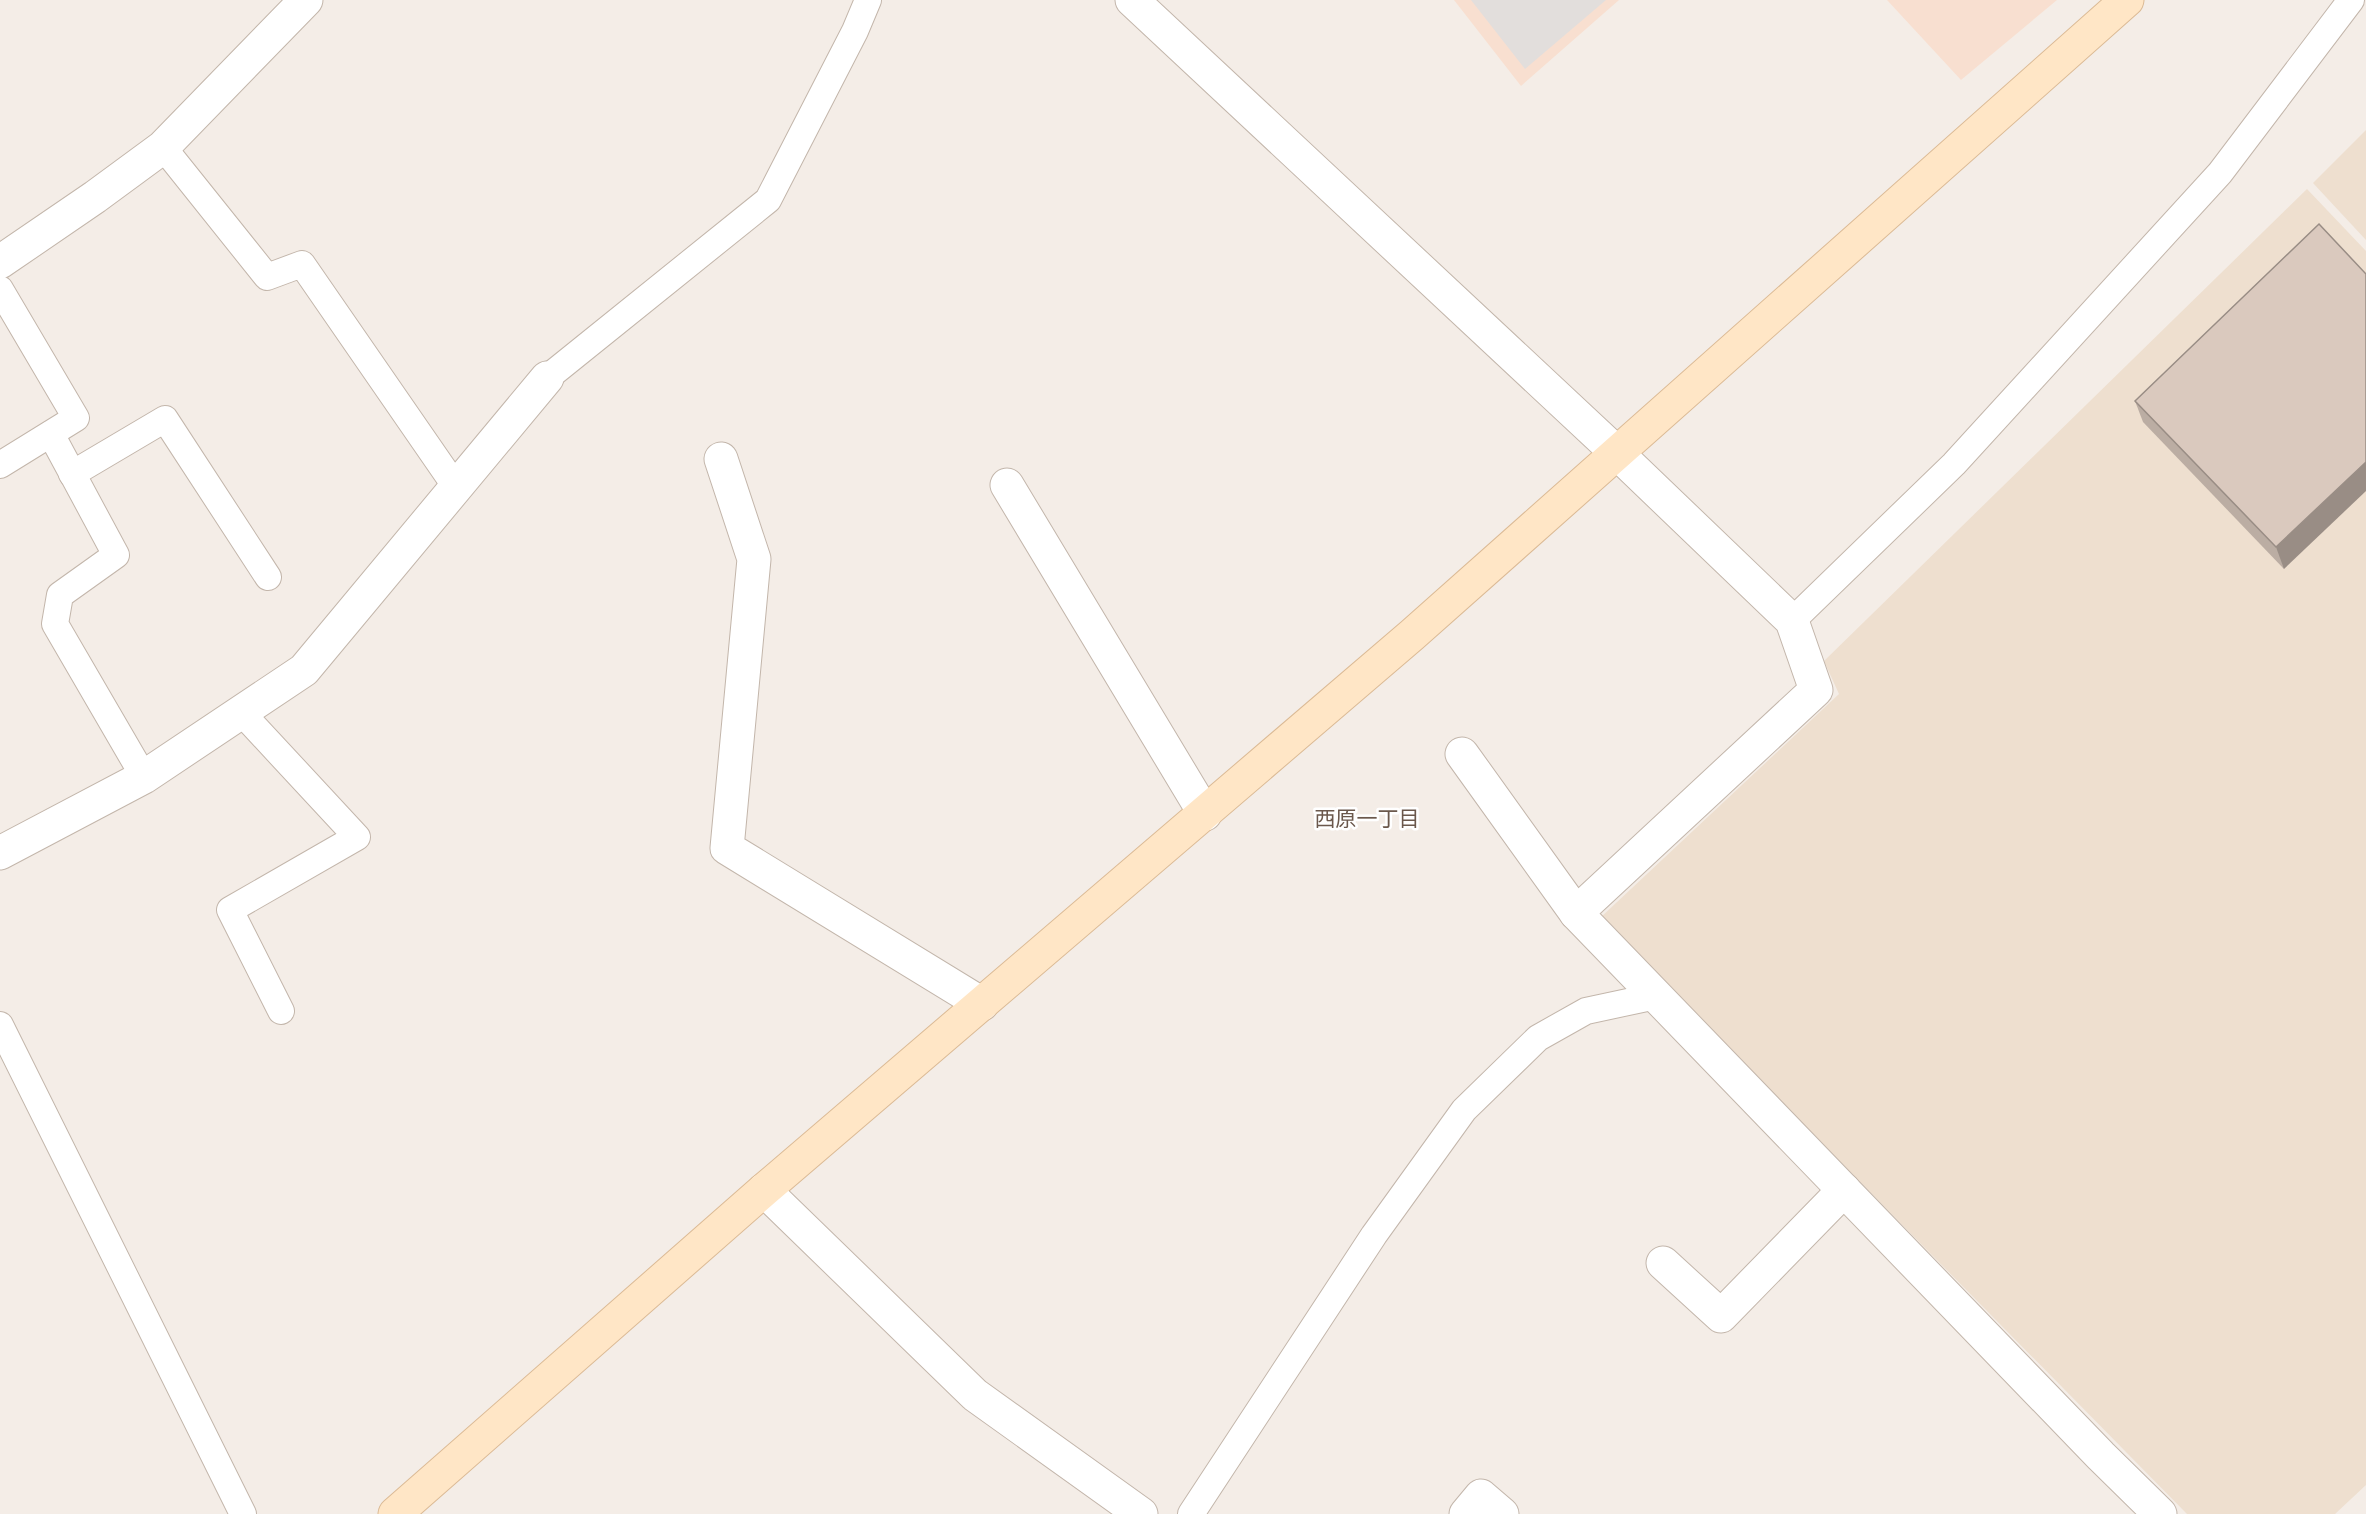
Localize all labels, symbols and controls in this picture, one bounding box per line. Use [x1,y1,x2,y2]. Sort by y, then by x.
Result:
district label: 西原一丁目 [1315,806,1420,831]

